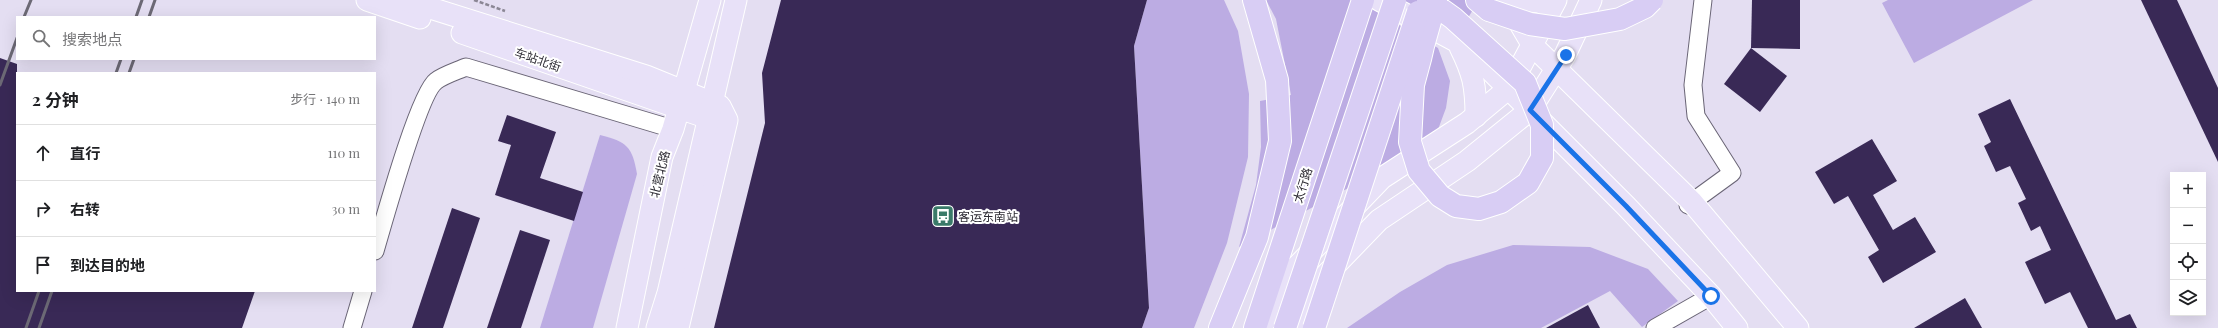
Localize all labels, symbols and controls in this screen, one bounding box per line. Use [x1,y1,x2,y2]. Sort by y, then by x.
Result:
search box [16,16,376,60]
icon: search [30,27,52,49]
text: 搜索地点 [62,29,122,49]
street label: 车站北街 [513,44,563,74]
route end [1557,46,1575,64]
text: 2 分钟 [32,88,79,110]
text: 步行 · 140 m [290,90,360,107]
icon: ahead [32,142,54,164]
text: 直行 [70,143,100,163]
text: 110 m [328,144,360,161]
street label: 北营北路 [645,149,673,199]
street label: 太行路 [1289,165,1315,205]
map controls [2170,172,2206,316]
button: + [2170,172,2206,208]
icon: right [32,198,54,220]
text: 右转 [70,199,100,219]
text: 30 m [332,200,360,217]
bus stop icon: 客运东南站 [930,203,956,229]
place label: 客运东南站 [958,208,1018,224]
button: − [2170,208,2206,244]
button: locate [2170,244,2206,280]
icon: arrive [32,254,54,276]
text: 到达目的地 [70,255,145,275]
button: layers [2170,280,2206,316]
route start [1702,287,1720,305]

